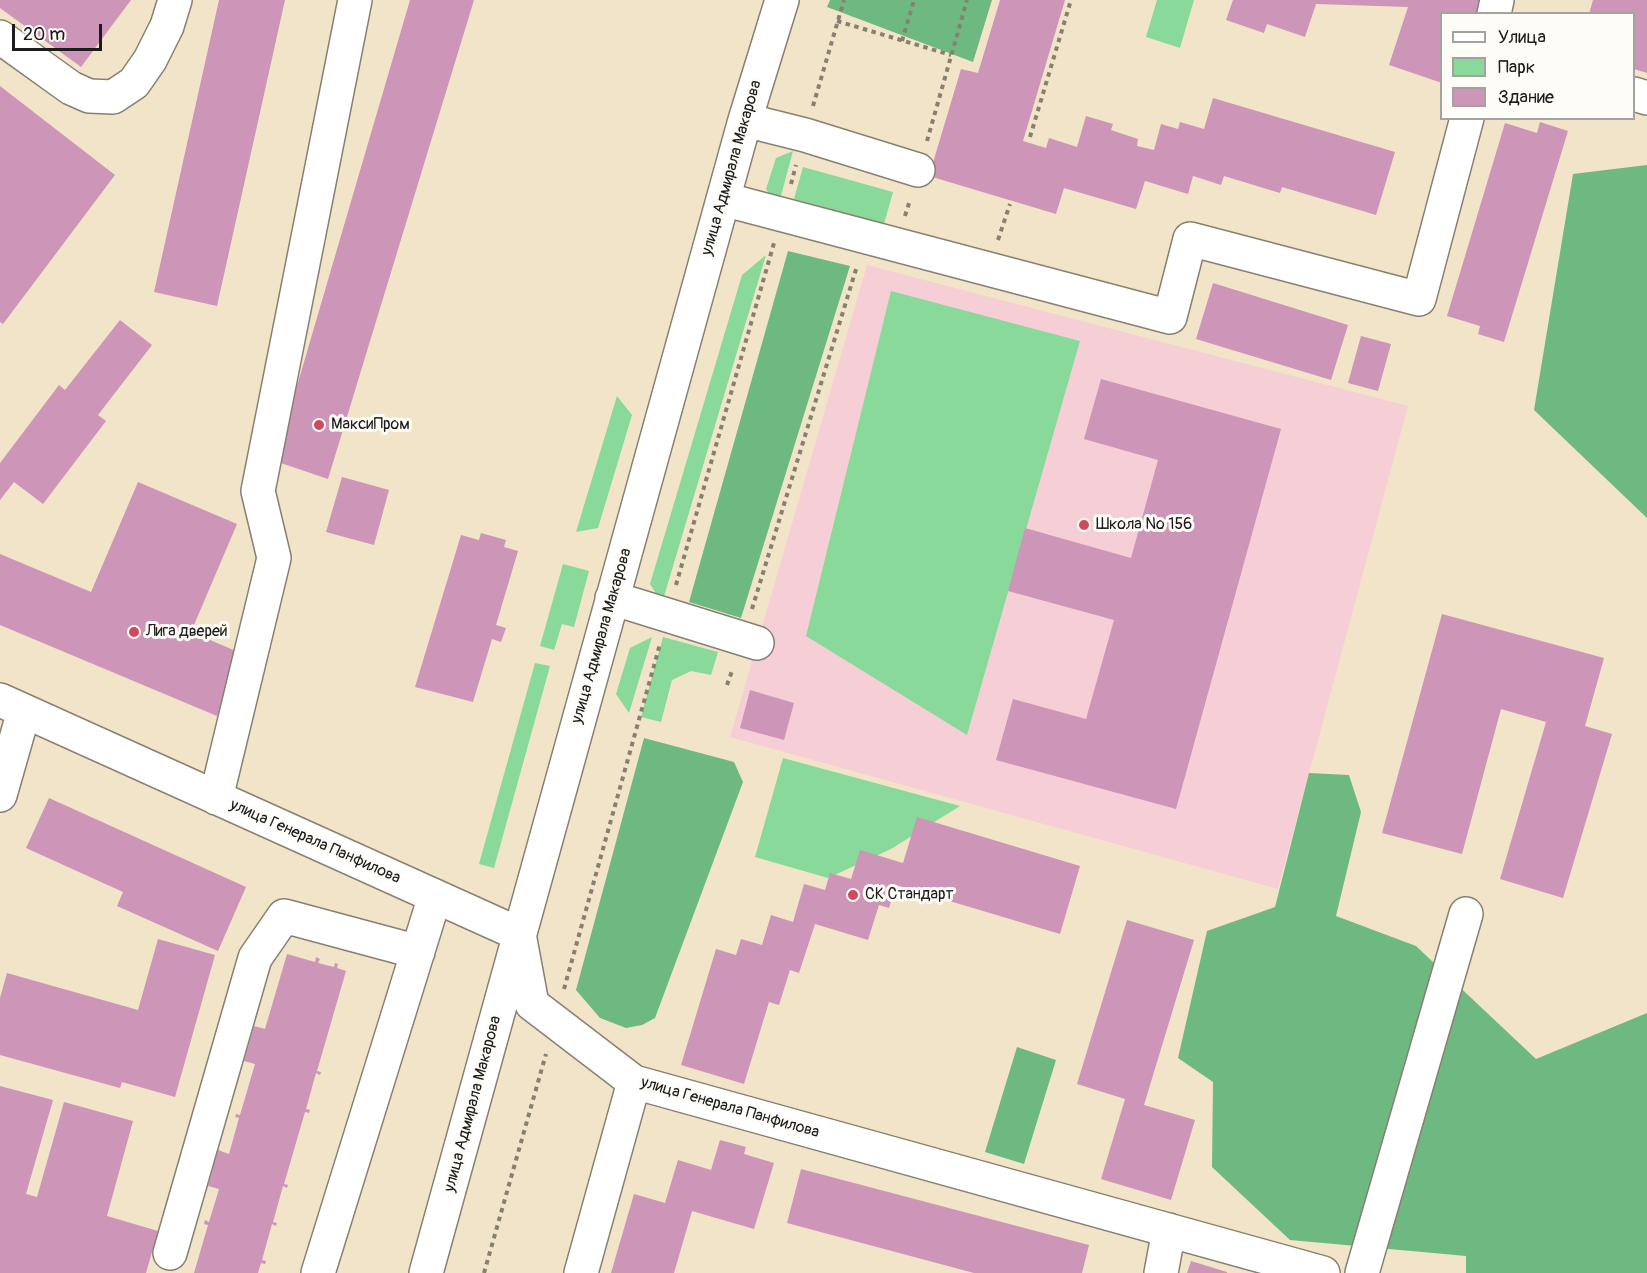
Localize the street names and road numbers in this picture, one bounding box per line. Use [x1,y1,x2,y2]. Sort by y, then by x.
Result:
street label: улица Адмирала Макарова [698,78,766,258]
street label: улица Адмирала Макарова [568,546,636,726]
street label: улица Генерала Панфилова [227,796,403,888]
street label: улица Адмирала Макарова [440,1014,506,1194]
street label: улица Генерала Панфилова [639,1073,821,1143]

